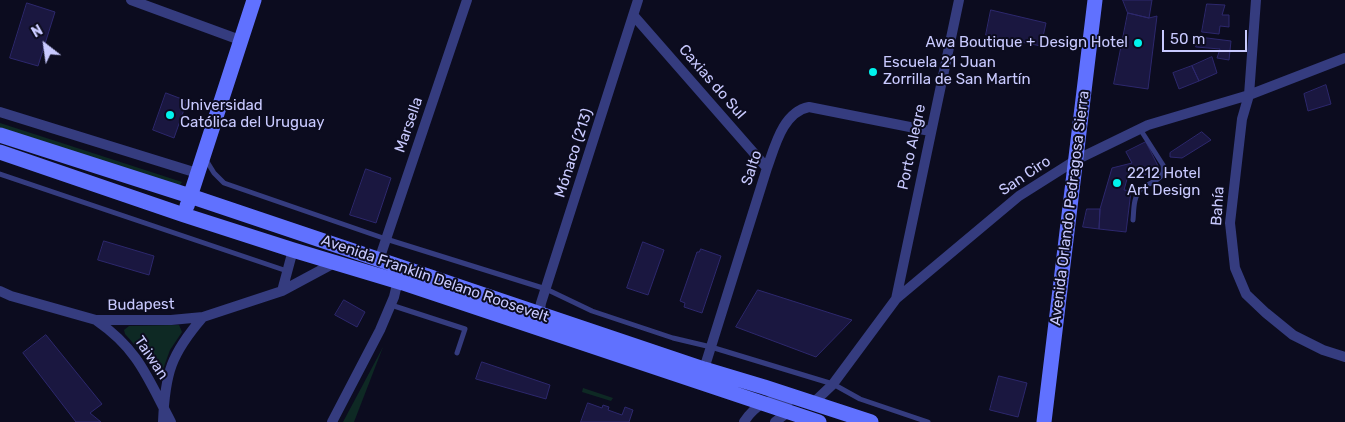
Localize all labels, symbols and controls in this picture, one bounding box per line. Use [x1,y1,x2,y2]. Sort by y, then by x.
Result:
north arrow [20,20,70,70]
scale bar [1165,20,1250,52]
text: N [29,22,46,41]
text: 50 m [1170,30,1205,48]
place label: Awa Boutique + Design Hotel [925,34,1128,52]
marker: Awa Boutique + Design Hotel [1132,37,1144,49]
street label: Caxias do Sul [675,41,749,123]
place label: Escuela 21 Juan Zorrilla de San Martín [883,54,1031,89]
marker: Escuela 21 Juan Zorrilla de San Martín [867,66,879,78]
street label: Avenida Orlando Pedragosa Sierra [1047,90,1093,326]
street label: Marsella [391,95,427,155]
place label: Universidad Católica del Uruguay [180,97,324,132]
street label: Porto Alegre [894,103,930,191]
street label: Mónaco (213) [551,106,597,200]
marker: Universidad Católica del Uruguay [164,109,176,121]
street label: Salto [738,148,766,188]
street label: San Ciro [996,152,1054,200]
place label: 2212 Hotel Art Design [1127,165,1201,200]
marker: 2212 Hotel Art Design [1111,177,1123,189]
street label: Bahía [1208,186,1228,226]
street label: Avenida Franklin Delano Roosevelt [319,231,551,327]
street label: Budapest [107,295,175,315]
street label: Taiwan [130,333,172,383]

